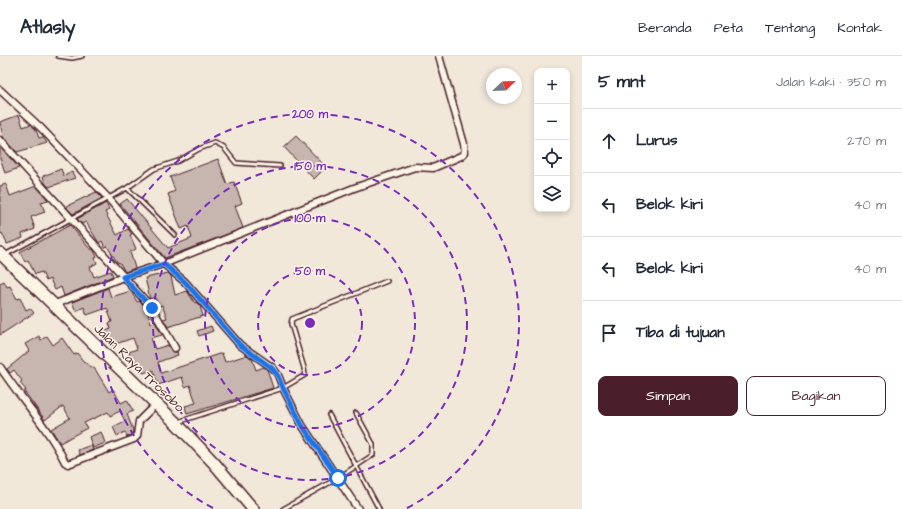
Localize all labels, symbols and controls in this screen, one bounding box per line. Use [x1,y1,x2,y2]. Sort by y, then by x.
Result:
text: Atlasly [20,14,75,41]
text: Beranda [638,18,692,38]
text: Peta [714,18,743,38]
text: Tentang [765,18,815,38]
text: Kontak [837,18,882,38]
north arrow [486,68,522,104]
map controls [534,68,570,212]
button: + [534,68,570,104]
text: 5 mnt [598,70,645,94]
text: Jalan kaki · 350 m [776,73,886,91]
button: − [534,104,570,140]
text: 200 m [291,106,329,123]
icon: ahead [598,130,620,152]
text: Lurus [636,130,677,151]
text: 270 m [847,132,886,150]
button: locate [534,140,570,176]
text: 150 m [294,158,327,175]
button: layers [534,176,570,212]
icon: left [598,194,620,216]
text: Belok kiri [636,194,703,215]
text: 40 m [854,196,886,214]
text: 100 m [295,210,326,227]
icon: left [598,258,620,280]
text: Belok kiri [636,258,703,279]
text: 40 m [854,260,886,278]
text: 50 m [295,263,326,280]
route end [143,299,161,317]
centre of rings [303,316,317,330]
street label: Jalan Raya Trosobo [89,320,189,417]
icon: arrive [598,322,620,344]
text: Tiba di tujuan [636,322,725,343]
button: Simpan [598,376,738,416]
button: Bagikan [746,376,886,416]
route start [329,469,347,487]

